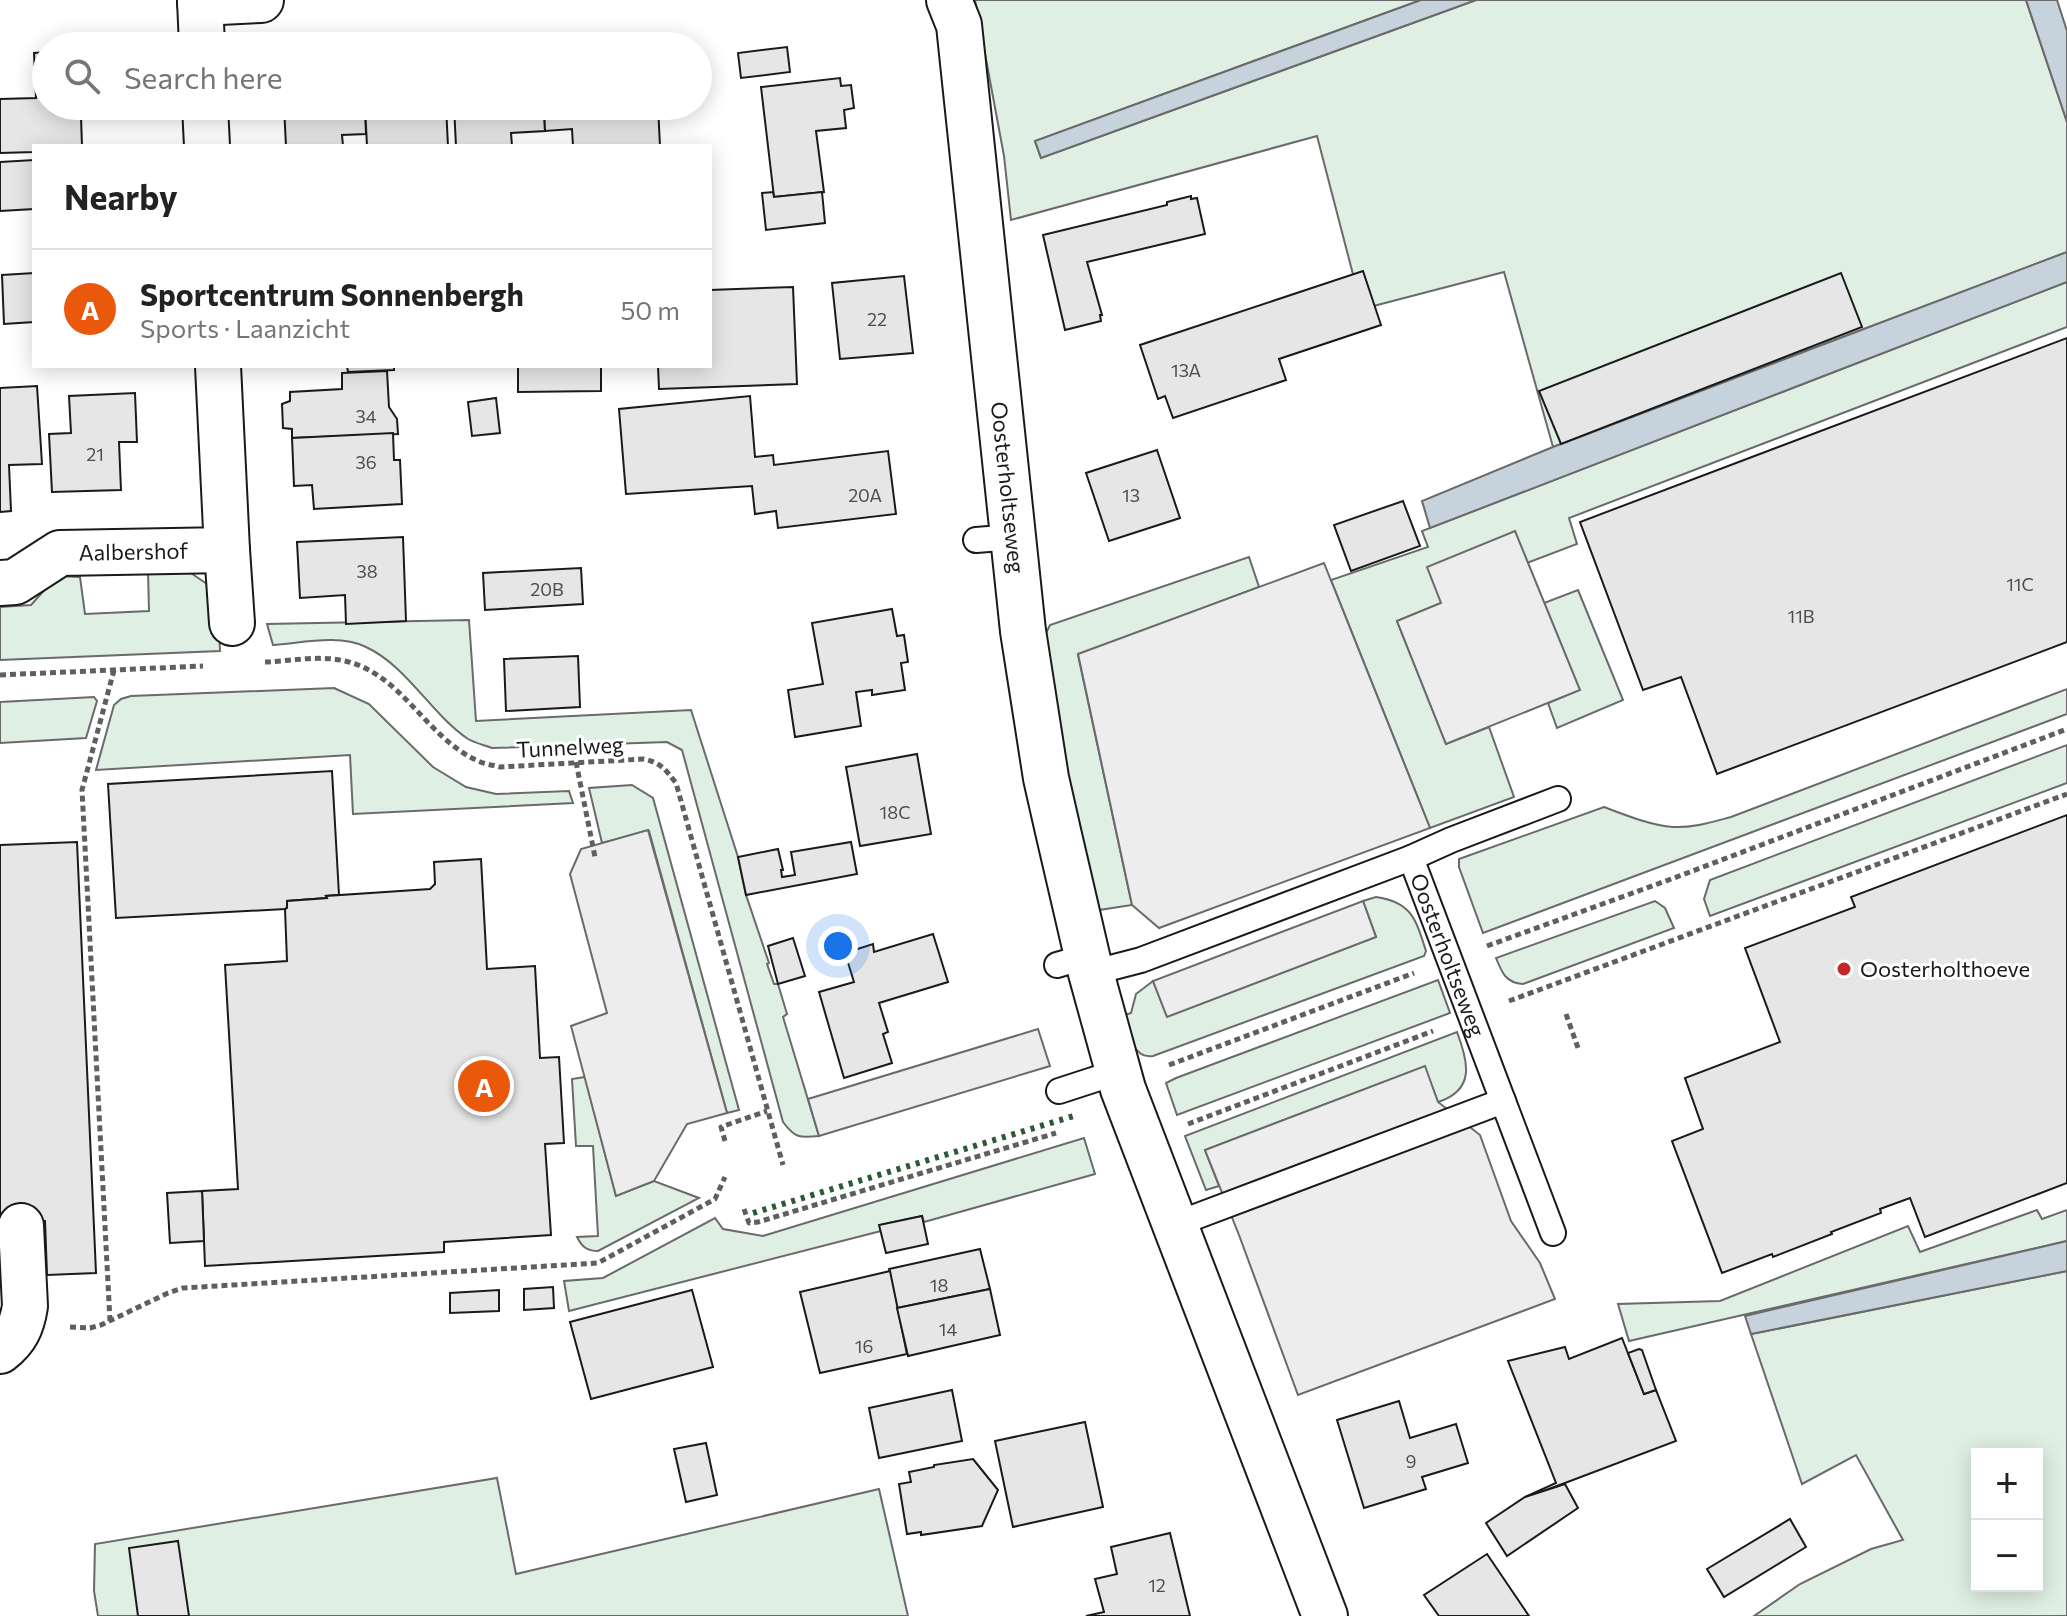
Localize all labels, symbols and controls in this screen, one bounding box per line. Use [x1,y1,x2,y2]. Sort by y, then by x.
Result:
search box [32,32,712,120]
icon: search [60,54,104,98]
text: Search here [124,58,283,95]
text: Nearby [64,175,178,217]
text: Sportcentrum Sonnenbergh [140,275,524,312]
text: A [81,294,99,325]
text: 50 m [620,294,680,325]
house number: 22 [867,308,887,330]
text: Sports · Laanzicht [140,312,350,343]
house number: 13A [1171,359,1201,381]
street label: Oosterholtseweg [986,400,1031,575]
house number: 34 [355,405,377,427]
house number: 21 [86,443,104,465]
house number: 36 [355,451,377,473]
house number: 20A [848,484,882,506]
house number: 13 [1122,484,1140,506]
street label: Aalbershof [78,537,189,566]
house number: 38 [356,560,378,582]
house number: 11C [2006,573,2034,595]
house number: 20B [530,578,564,600]
house number: 11B [1787,605,1815,627]
street label: Tunnelweg [515,730,625,763]
house number: 18C [880,801,910,823]
street label: Oosterholtseweg [1405,869,1491,1040]
your location [818,926,858,966]
place label: Oosterholthoeve [1860,955,2030,982]
marker: Oosterholthoeve [1835,960,1853,978]
pin: A [458,1056,510,1116]
house number: 18 [930,1274,948,1296]
house number: 14 [939,1318,957,1340]
house number: 16 [855,1335,873,1357]
map controls [1971,1448,2043,1592]
button: + [1971,1448,2043,1520]
house number: 9 [1406,1450,1416,1472]
button: − [1971,1520,2043,1592]
house number: 12 [1148,1574,1166,1596]

